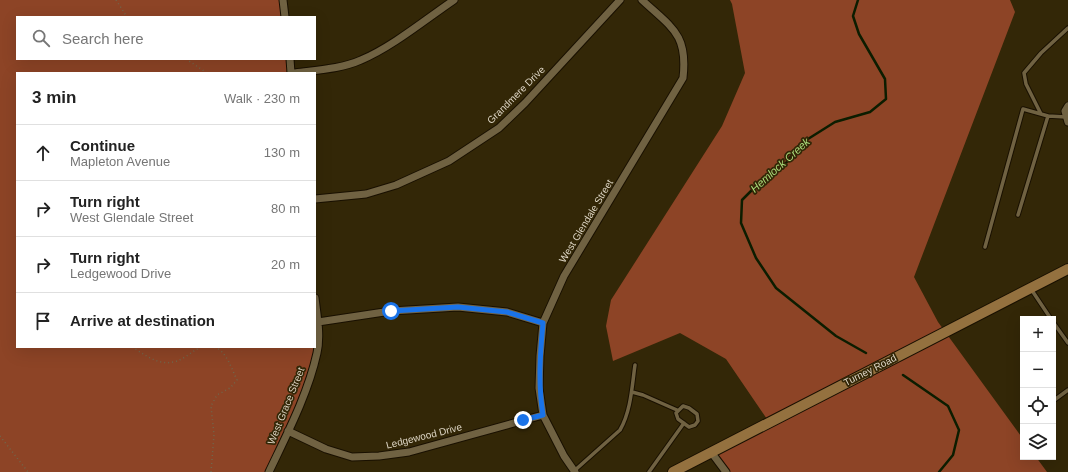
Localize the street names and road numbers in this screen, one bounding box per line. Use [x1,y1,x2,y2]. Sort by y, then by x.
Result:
street label: Grandmere Drive [485,64,547,126]
street label: West Glendale Street [557,177,615,264]
street label: Turney Road [842,352,898,388]
street label: West Grace Street [266,366,307,446]
street label: Ledgewood Drive [385,421,464,451]

